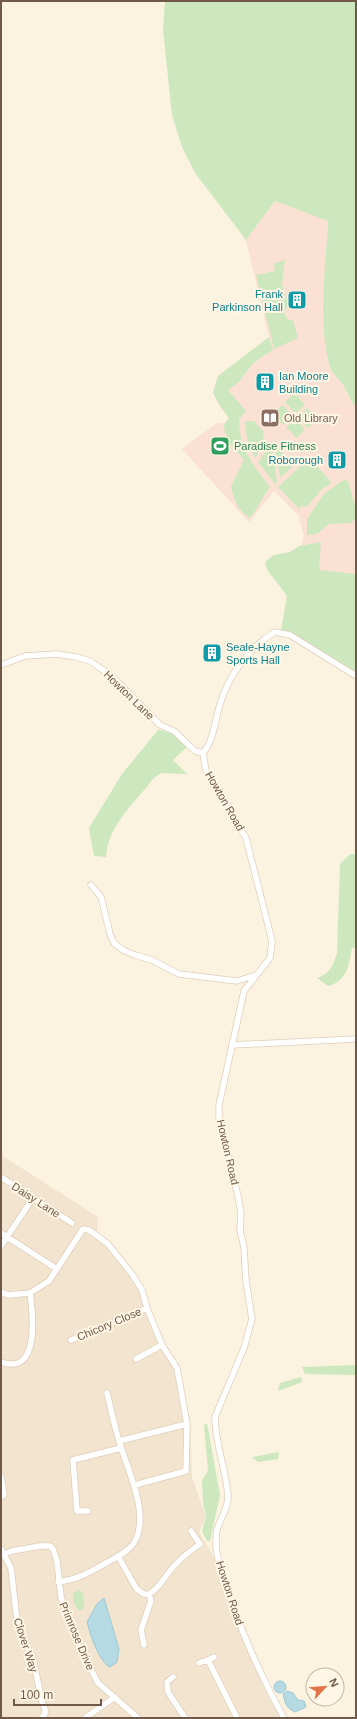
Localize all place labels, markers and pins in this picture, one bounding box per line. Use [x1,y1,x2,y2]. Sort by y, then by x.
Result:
place label: Frank Parkinson Hall [212,288,283,313]
building icon: Frank Parkinson Hall [286,289,308,311]
place label: Ian Moore Building [279,370,329,395]
building icon: Ian Moore Building [254,371,276,393]
library icon: Old Library [259,407,281,429]
place label: Old Library [284,412,338,424]
sports icon: Paradise Fitness [209,435,231,457]
place label: Paradise Fitness [234,440,316,452]
building icon: Roborough [326,449,348,471]
place label: Roborough [269,454,323,466]
place label: Seale-Hayne Sports Hall [226,641,290,666]
building icon: Seale-Hayne Sports Hall [201,642,223,664]

